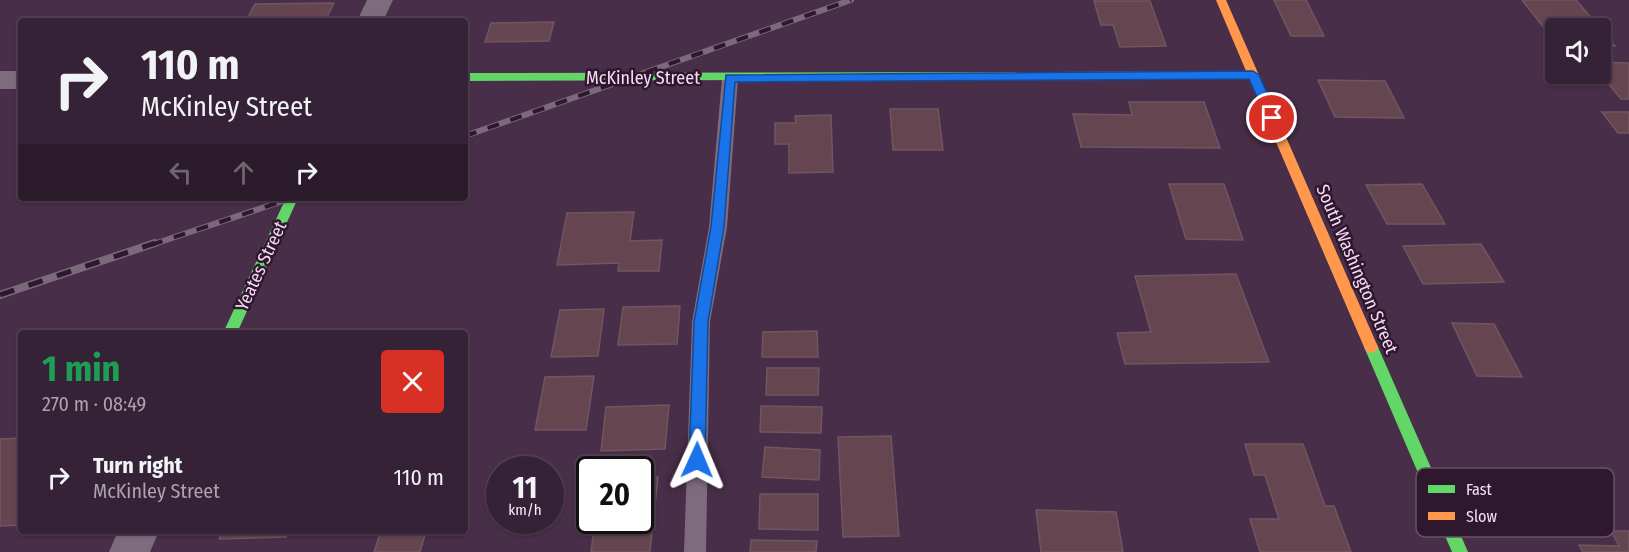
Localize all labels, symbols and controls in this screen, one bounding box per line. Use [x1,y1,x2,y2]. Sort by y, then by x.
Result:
map controls [1545,18,1611,84]
button: sound [1545,18,1611,84]
text: 110 m [141,40,240,90]
icon: right [42,42,120,120]
street label: McKinley Street [586,67,700,89]
text: McKinley Street [141,91,312,123]
pin [1246,92,1297,143]
icon: arrive [1255,101,1288,134]
icon: left [164,156,197,189]
icon: ahead [227,156,260,189]
icon: right [290,156,323,189]
street label: South Washington Street [1311,181,1403,357]
street label: Yeates Street [231,218,291,314]
text: 1 min [42,347,120,391]
button: close [381,350,444,413]
text: 270 m · 08:49 [42,392,146,416]
position arrow [665,428,729,492]
text: Turn right [93,452,182,479]
speed limit sign: 20 [576,456,654,534]
icon: right [42,461,75,494]
text: 110 m [394,464,444,491]
legend [1416,468,1614,537]
text: 11 [513,470,537,506]
text: McKinley Street [93,479,220,503]
text: Fast [1466,480,1493,499]
text: km/h [508,501,542,519]
text: Slow [1466,507,1497,526]

